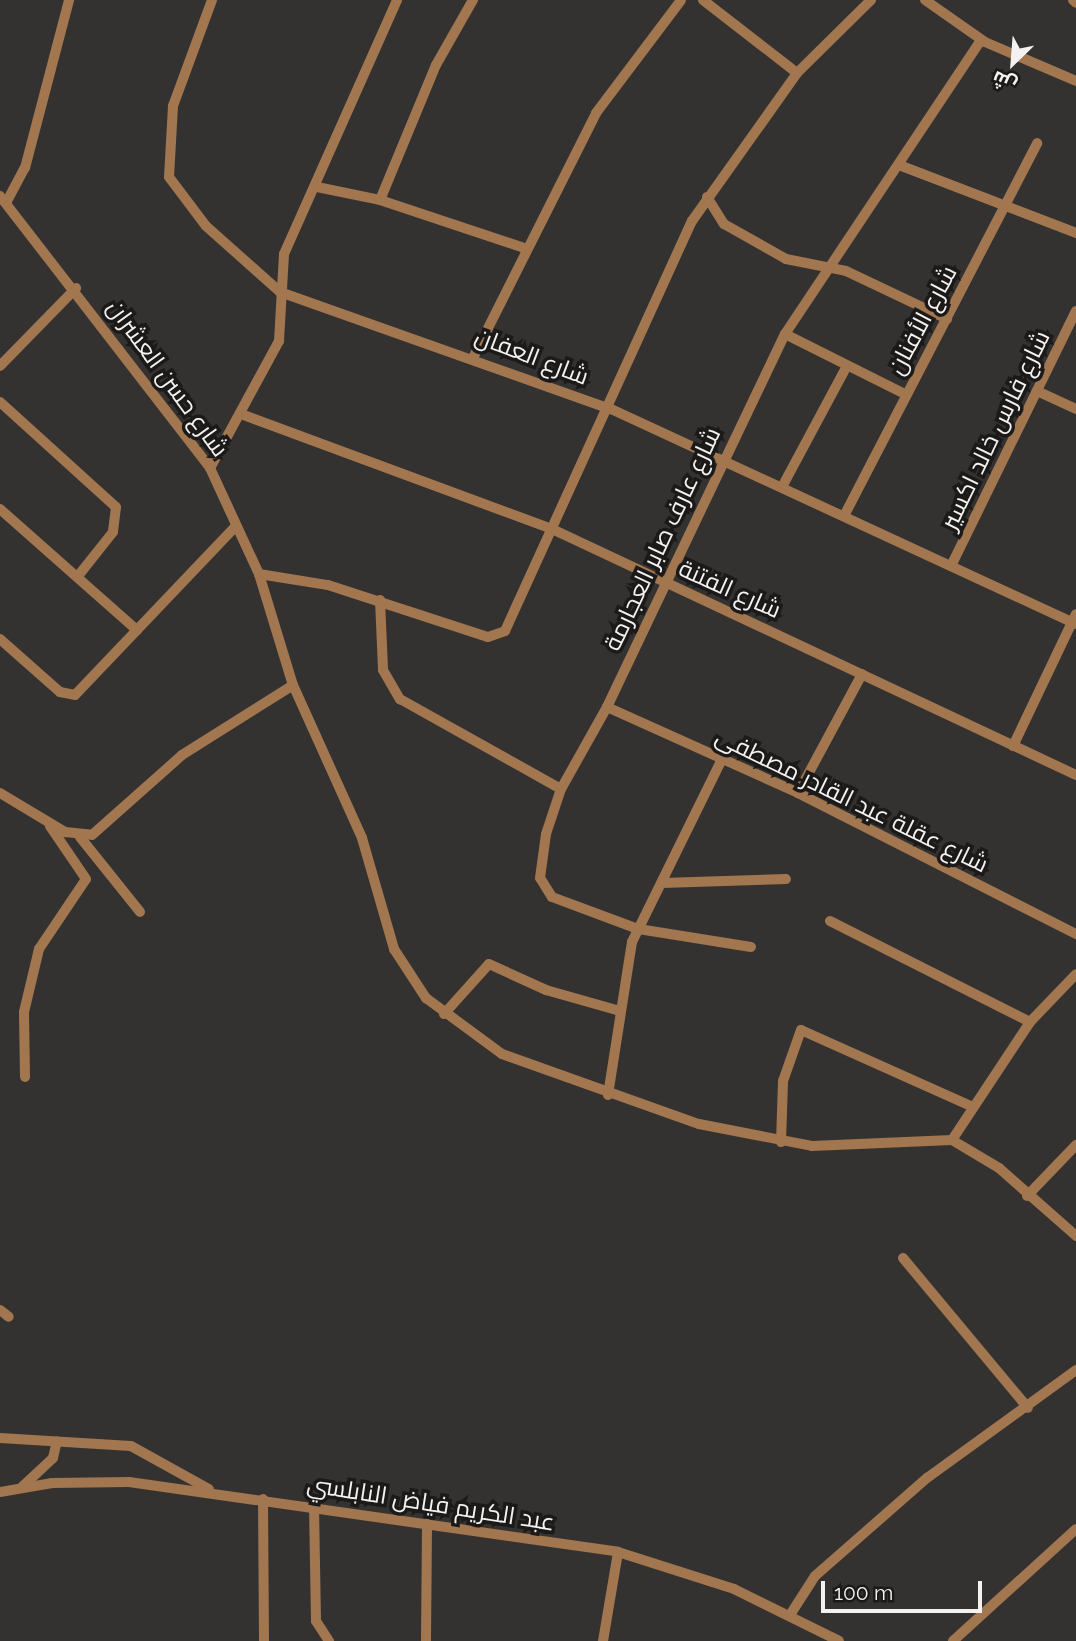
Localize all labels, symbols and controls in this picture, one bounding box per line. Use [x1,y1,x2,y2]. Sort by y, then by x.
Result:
north arrow [978,28,1048,98]
text: ش [988,67,1020,97]
street label: شارع الأفنان [881,261,963,379]
street label: شارع حسن العشران [101,294,235,462]
street label: شارع العفان [471,321,593,391]
street label: شارع فارس خالد اكسير [934,326,1056,534]
street label: شارع عارف صابر العجارمة [598,423,726,655]
street label: شارع الفتنة [674,554,786,624]
street label: شارع عقلة عبد القادر مصطفى [711,721,993,879]
street label: عبد الكريم فياض النابلسي [305,1469,557,1537]
scale bar [824,1568,985,1612]
text: 100 m [834,1580,893,1605]

